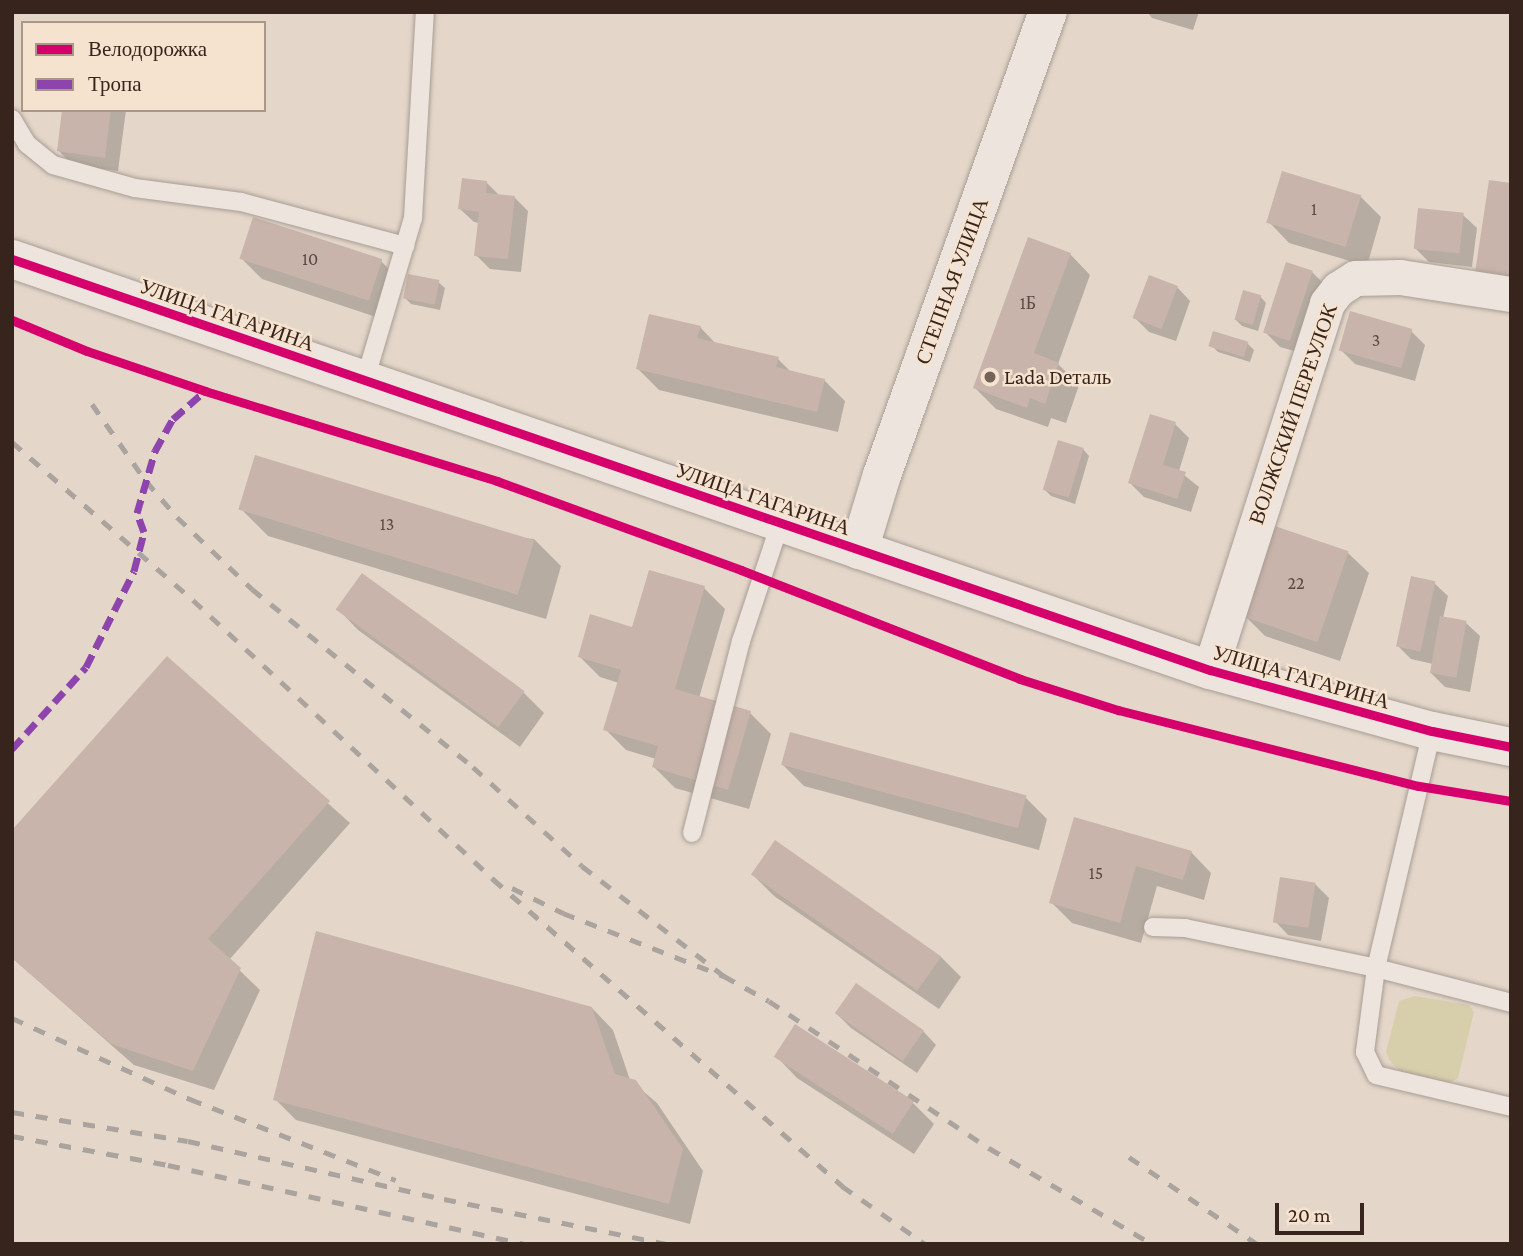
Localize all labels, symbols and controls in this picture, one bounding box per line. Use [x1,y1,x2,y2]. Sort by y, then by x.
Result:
legend [21,21,266,112]
text: Велодорожка [88,37,207,61]
text: Тропа [88,72,142,96]
street label: СТЕПНАЯ УЛИЦА [910,194,994,368]
house number: 1 [1311,198,1317,220]
house number: 10 [302,248,318,270]
street label: УЛИЦА ГАГАРИНА [136,273,318,357]
house number: 1Б [1020,292,1036,314]
street label: ВОЛЖСКИЙ ПЕРЕУЛОК [1243,301,1343,527]
house number: 3 [1372,329,1380,351]
place label: Lada Dеталь [1004,364,1111,390]
marker: Lada Dеталь [982,369,998,385]
street label: УЛИЦА ГАГАРИНА [672,457,854,541]
house number: 13 [380,513,394,535]
house number: 22 [1287,572,1305,594]
street label: УЛИЦА ГАГАРИНА [1209,640,1393,714]
house number: 15 [1089,862,1103,884]
scale bar [1278,1190,1367,1234]
text: 20 m [1288,1203,1331,1227]

